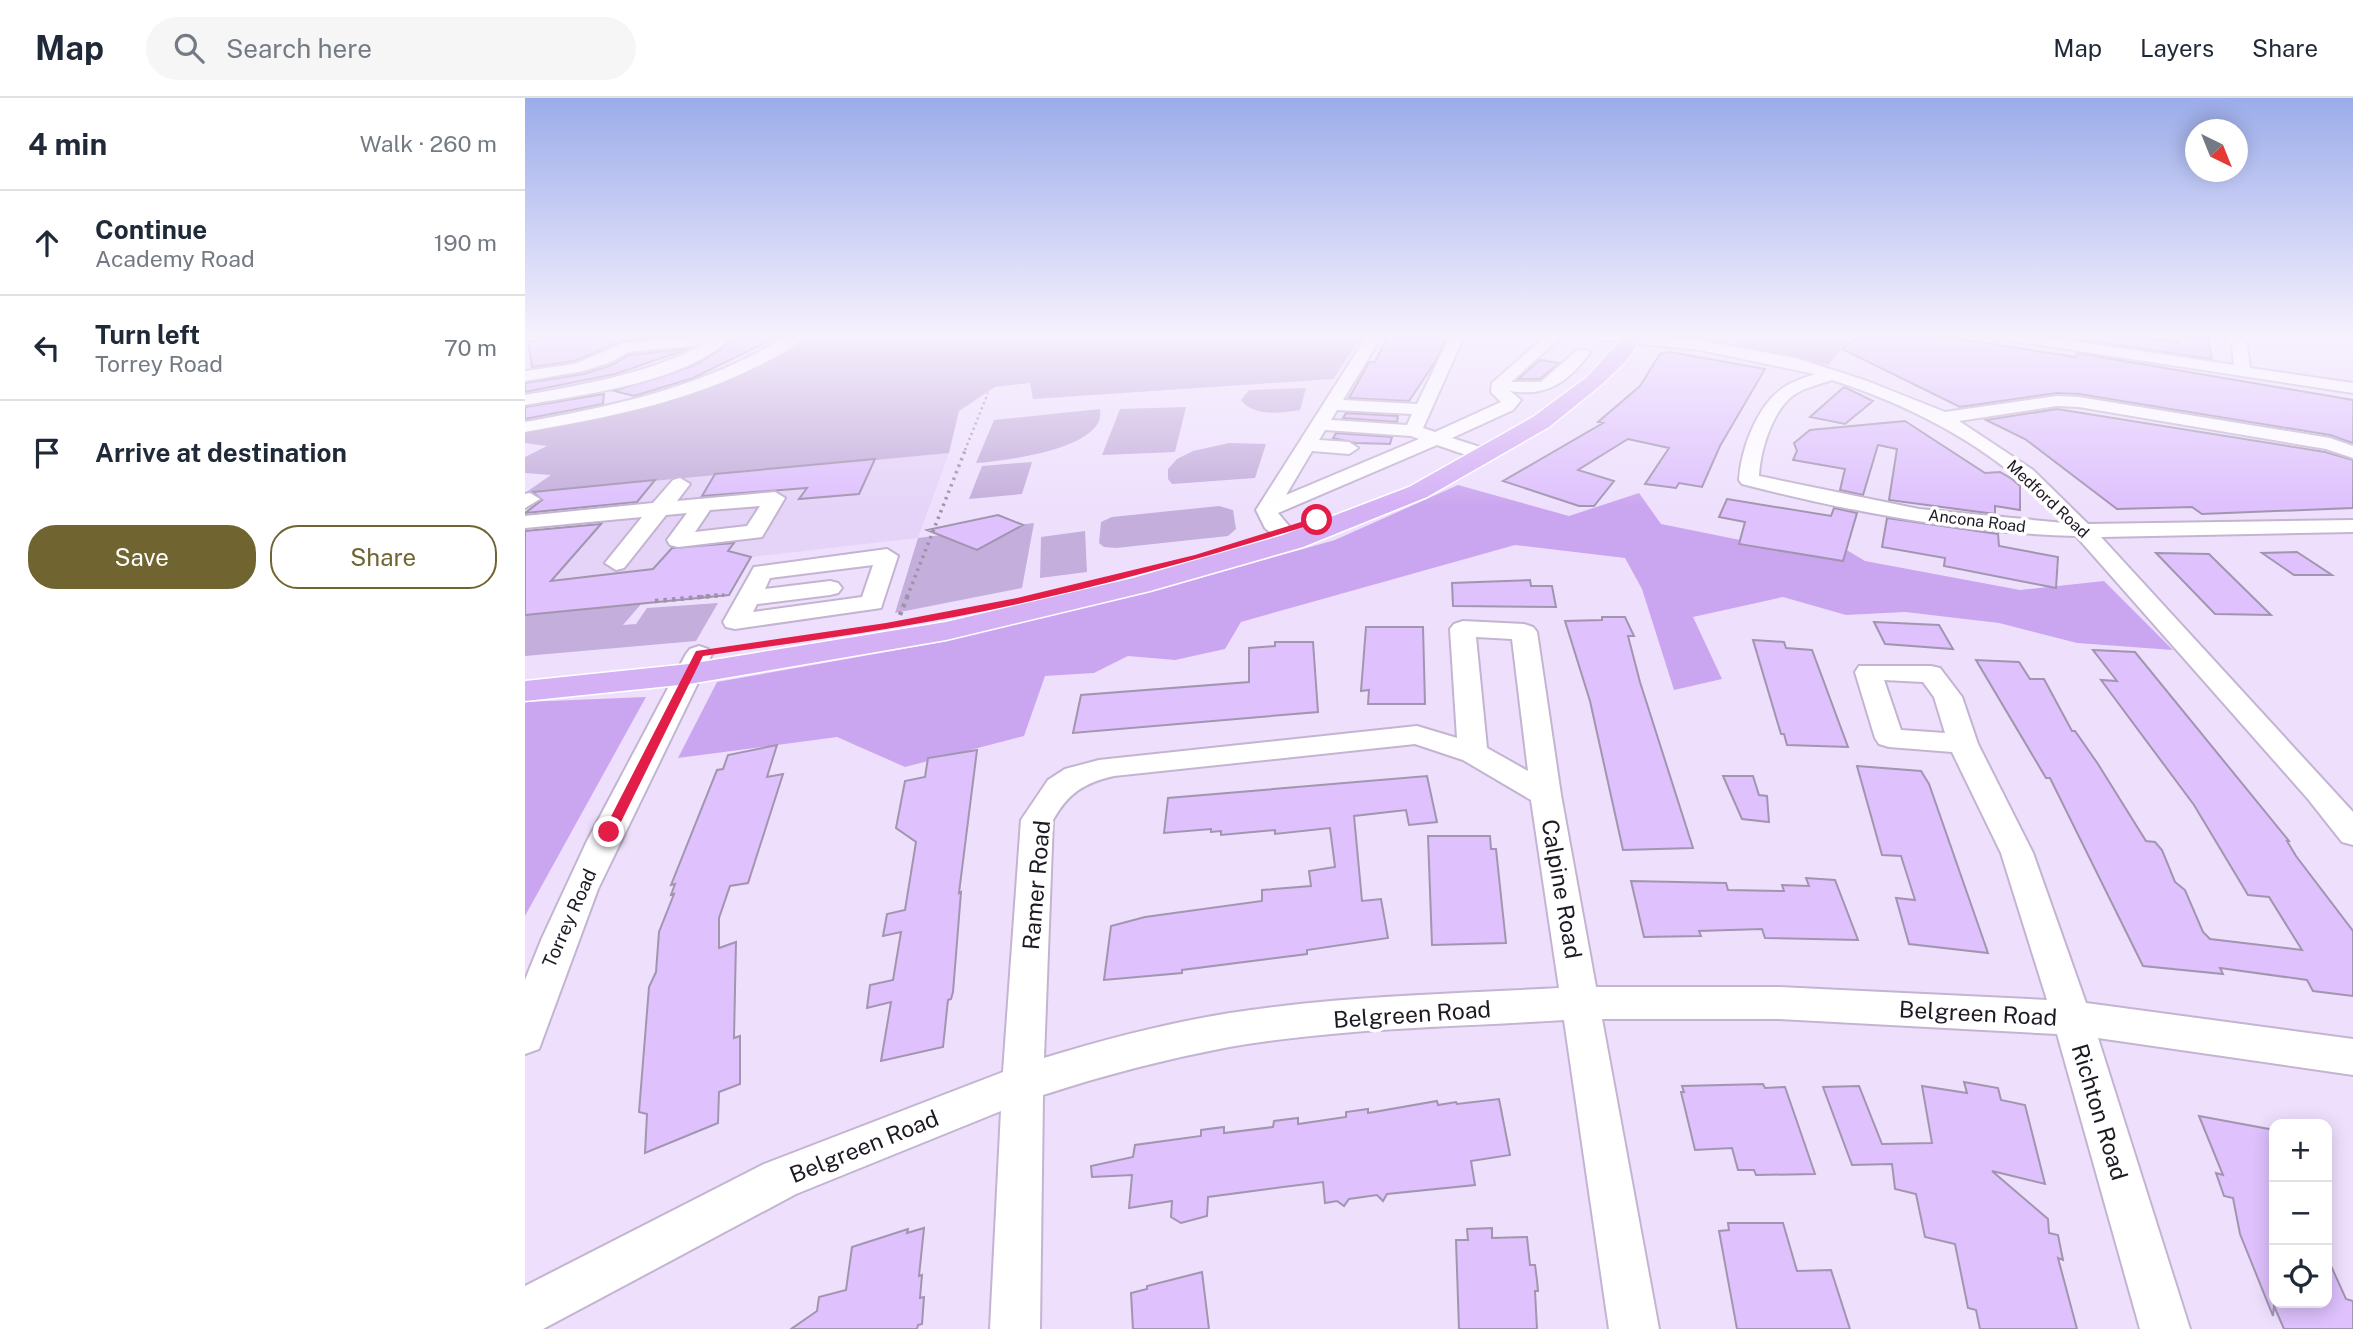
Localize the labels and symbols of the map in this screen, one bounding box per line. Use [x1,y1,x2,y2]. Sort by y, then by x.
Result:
north arrow [2185,119,2248,182]
street label: Medford Road [2003,456,2093,542]
route start [1301,504,1332,535]
street label: Ancona Road [1927,506,2027,536]
route end [593,816,624,847]
street label: Calpine Road [1536,817,1588,961]
street label: Ramer Road [1017,819,1055,951]
street label: Torrey Road [537,865,601,971]
street label: Belgreen Road [1332,995,1492,1033]
street label: Belgreen Road [1898,995,2058,1031]
street label: Richton Road [2066,1041,2134,1183]
street label: Belgreen Road [786,1104,942,1188]

